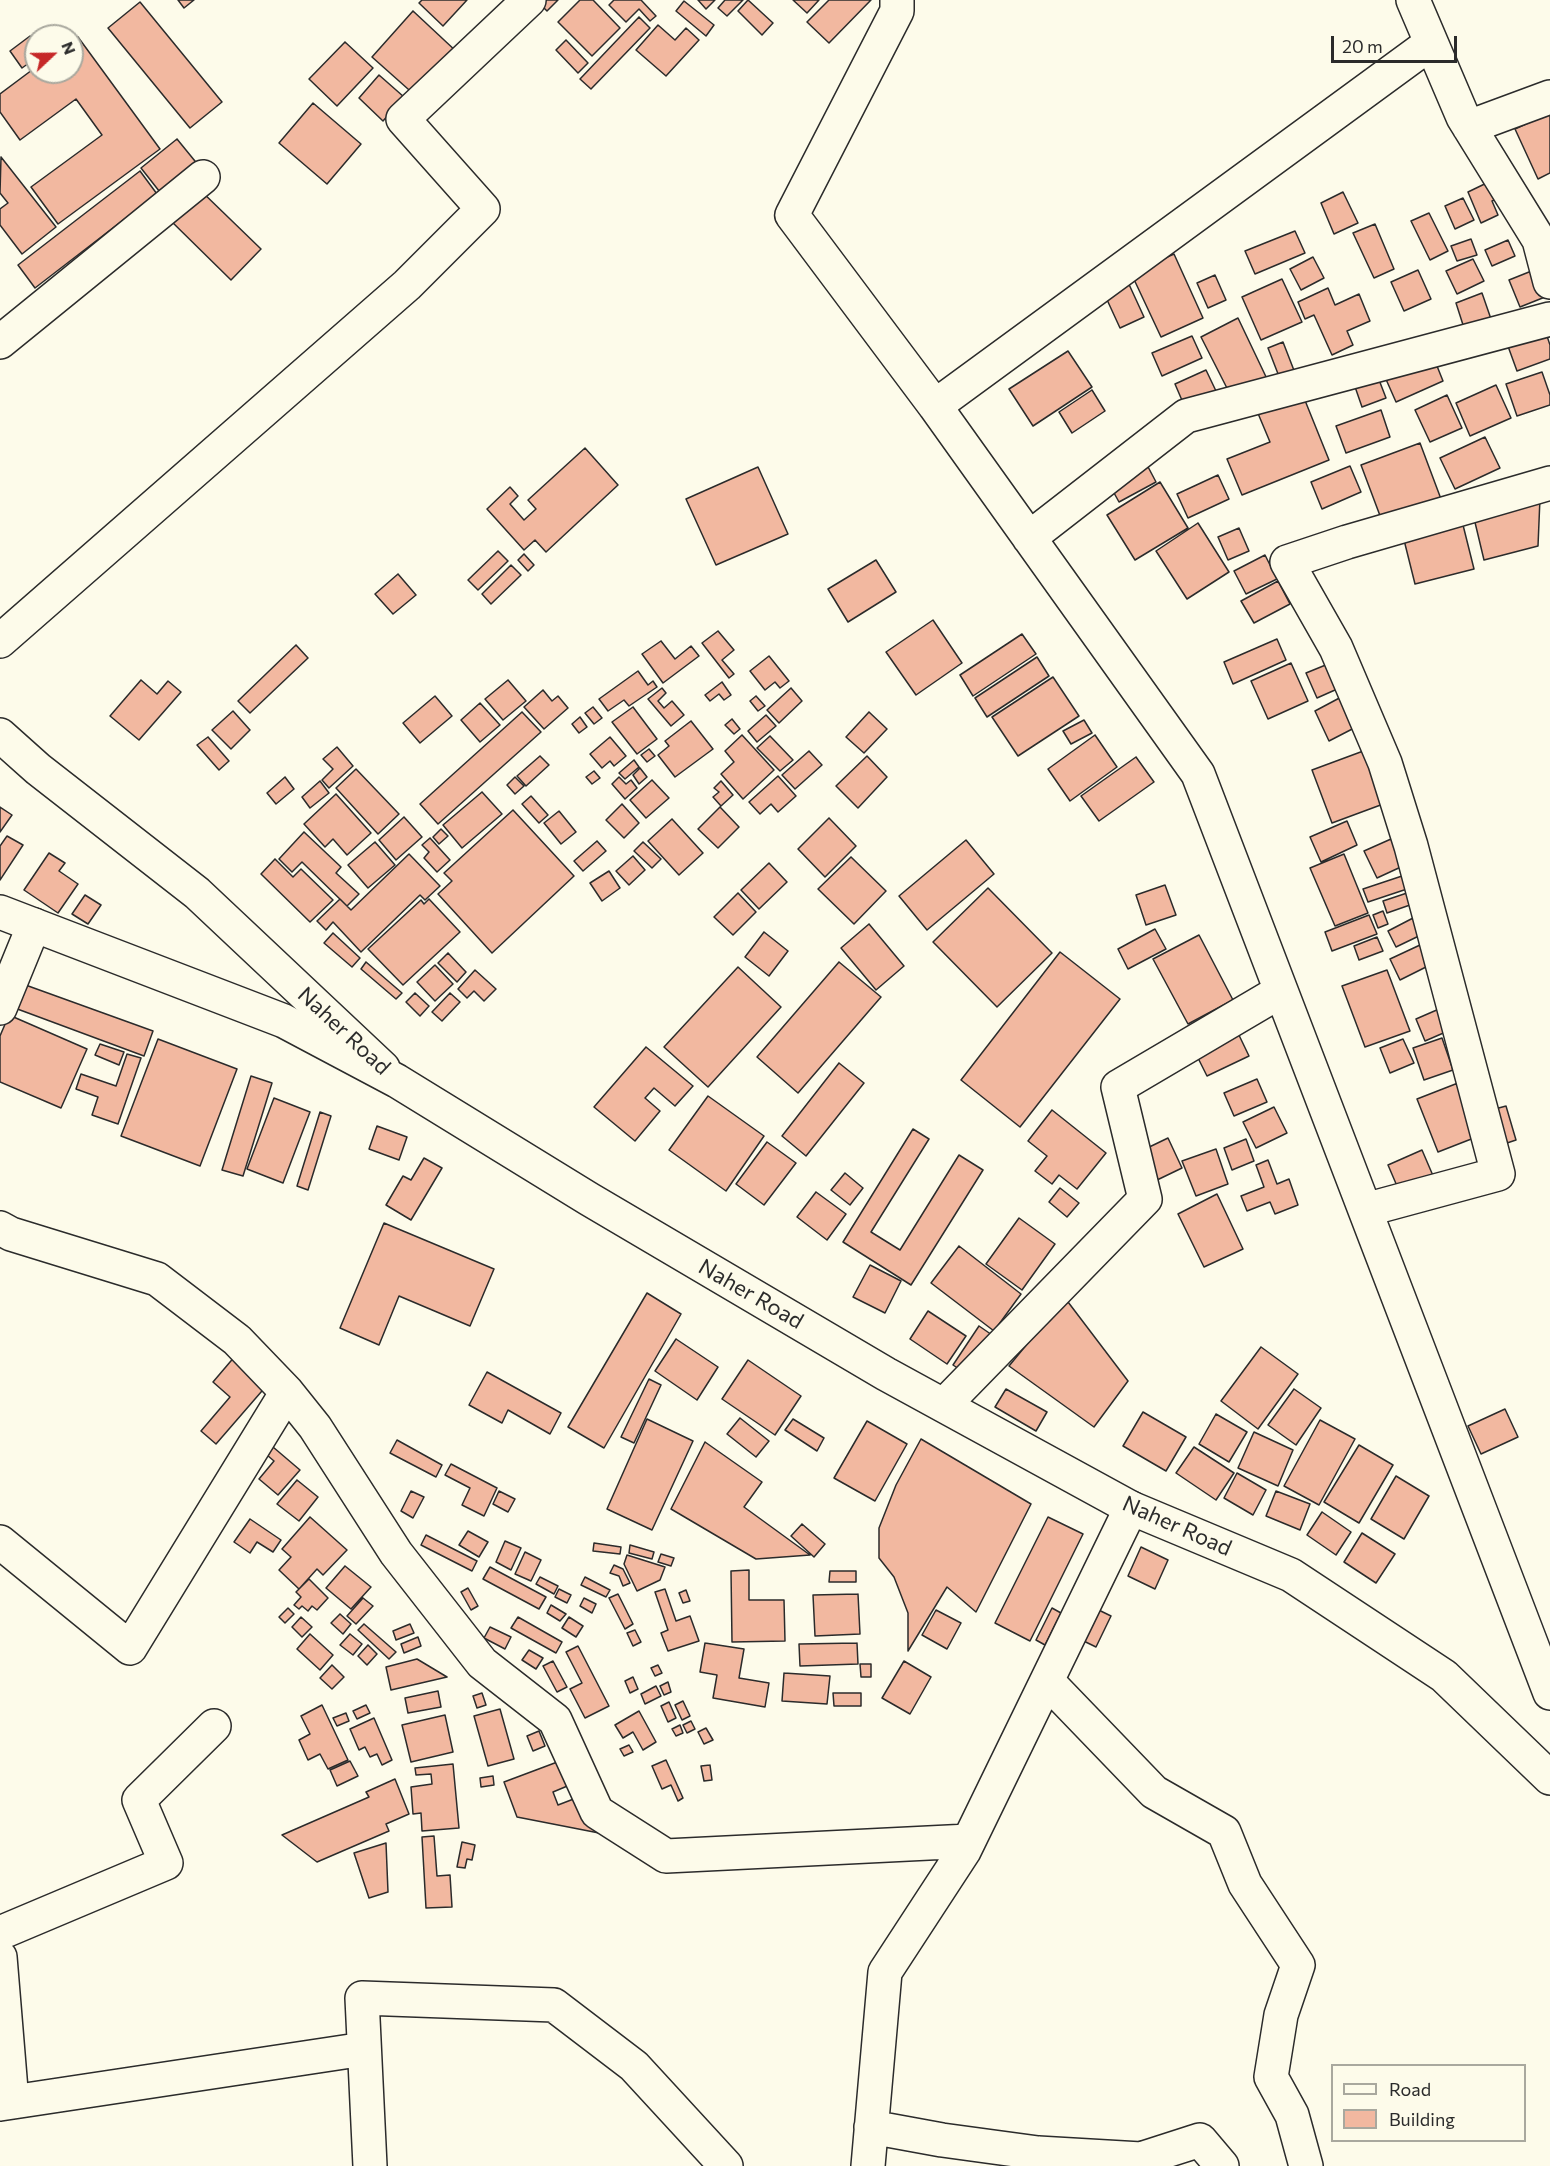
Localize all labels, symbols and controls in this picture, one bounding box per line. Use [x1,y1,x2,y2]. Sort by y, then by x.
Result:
north arrow [24,24,84,84]
scale bar [1334,24,1460,62]
text: 20 m [1342,35,1383,57]
text: N [58,39,80,57]
street label: Naher Road [292,982,396,1080]
street label: Naher Road [694,1253,808,1335]
street label: Naher Road [1118,1490,1236,1562]
legend [1331,2064,1526,2142]
text: Road [1389,2078,1431,2100]
text: Building [1389,2108,1455,2130]

